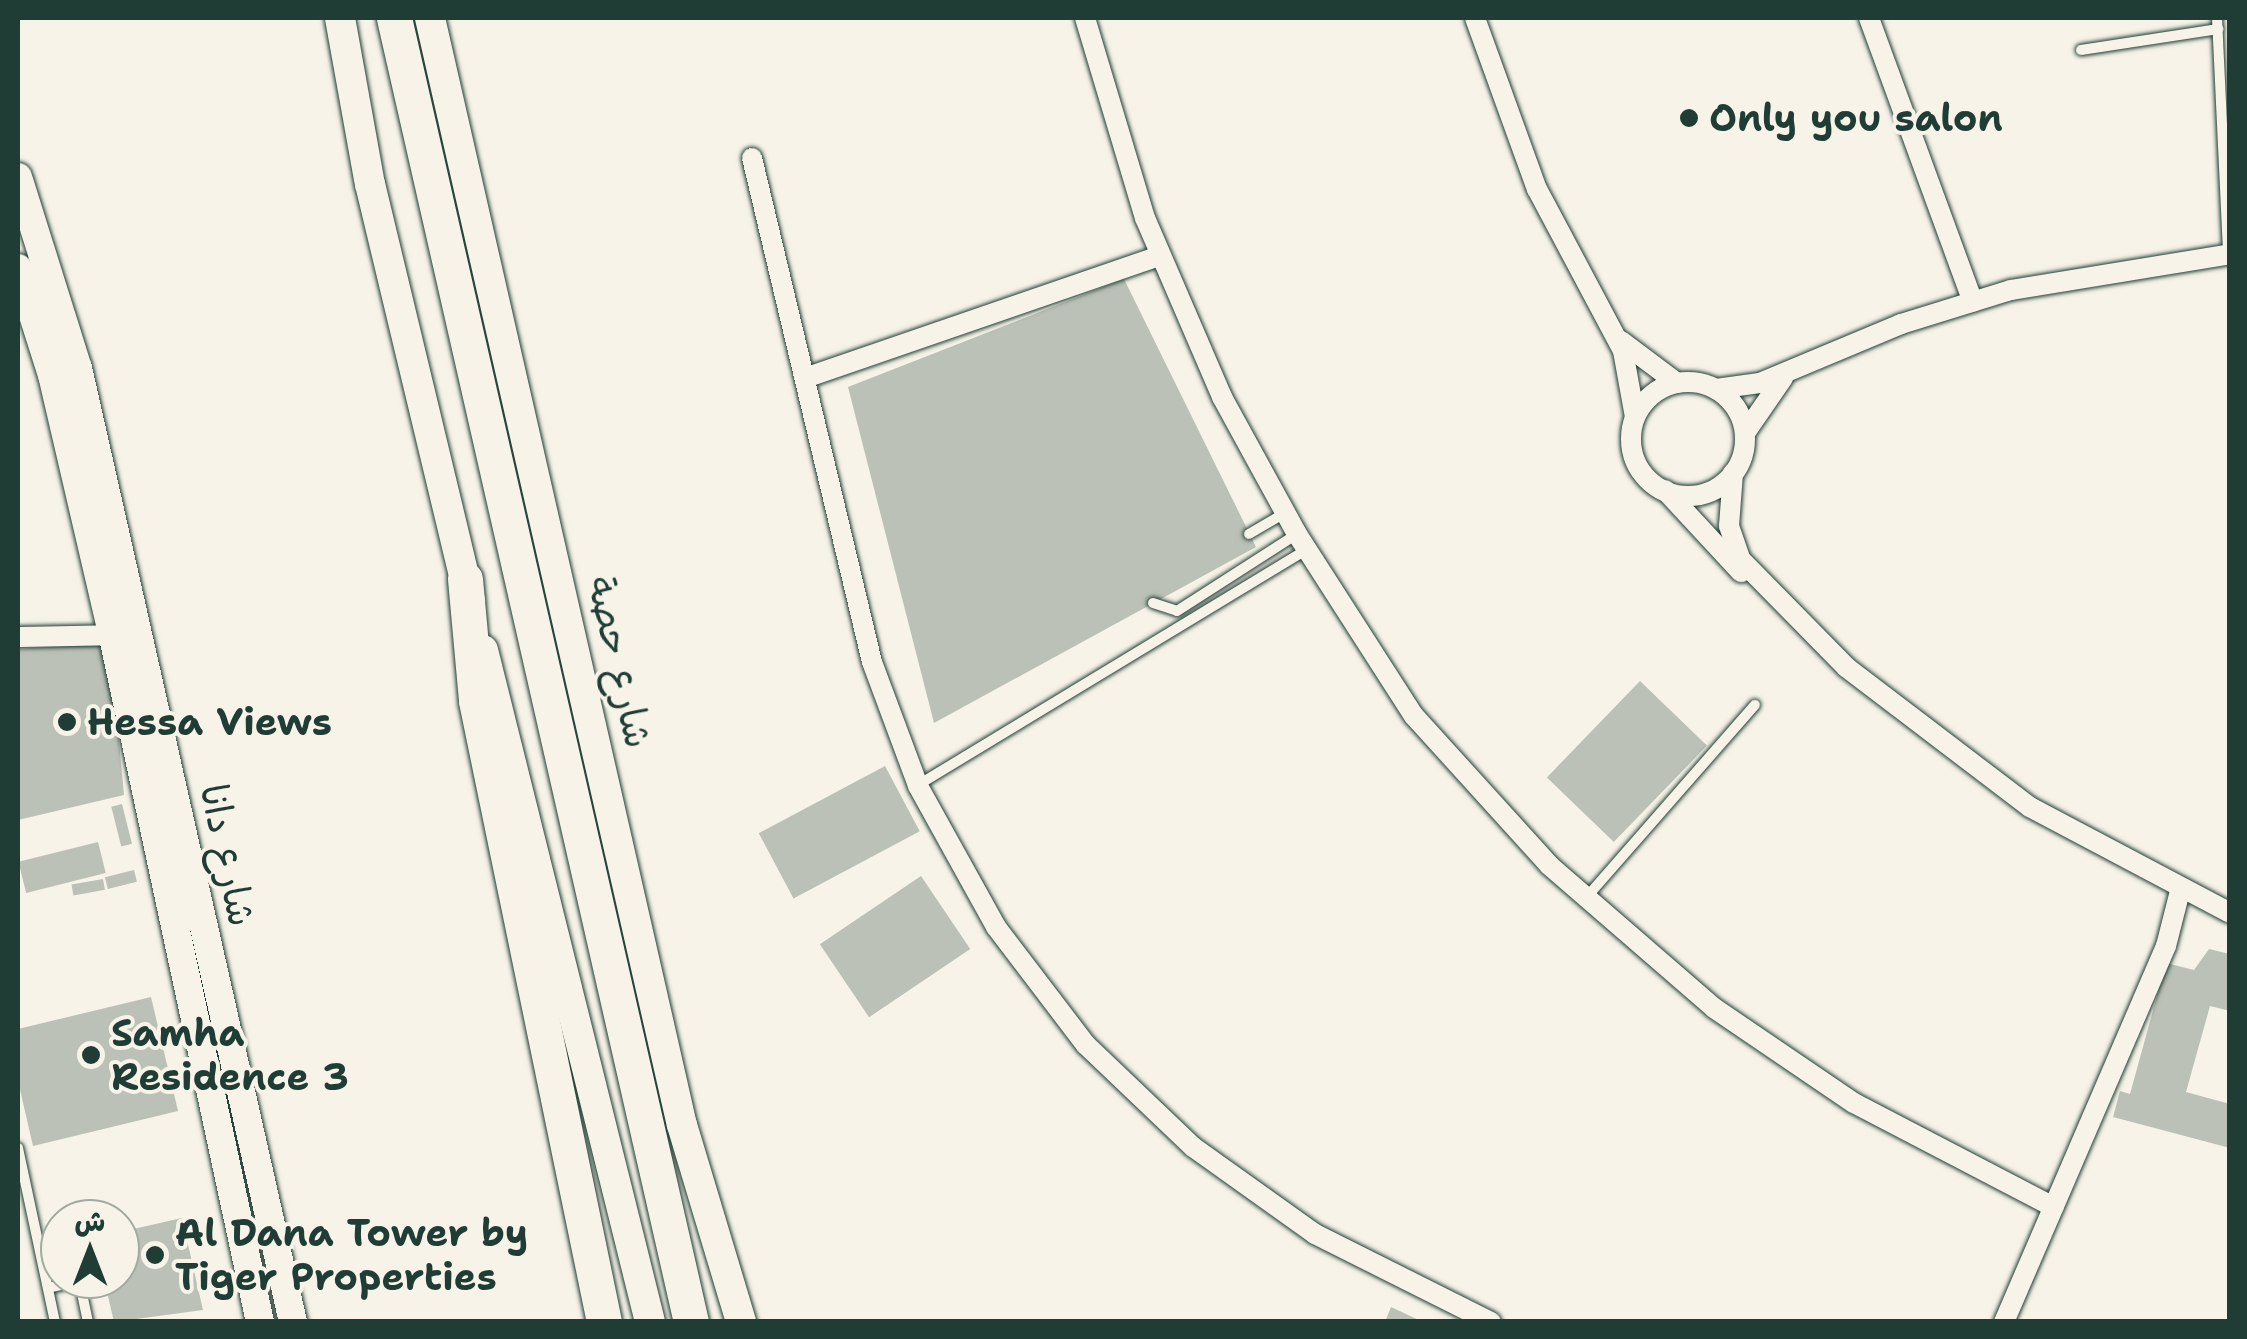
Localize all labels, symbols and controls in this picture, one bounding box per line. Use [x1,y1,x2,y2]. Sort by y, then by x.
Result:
place label: Only you salon [1709,95,2003,141]
marker: Only you salon [1678,107,1700,129]
street label: شارع حصة [578,572,662,752]
place label: Hessa Views [87,699,332,745]
marker: Hessa Views [56,711,78,733]
street label: شارع دانا [191,780,265,930]
place label: Samha Residence 3 [111,1010,349,1100]
marker: Samha Residence 3 [80,1044,102,1066]
north arrow [40,1199,140,1299]
text: ش [75,1202,105,1240]
place label: Al Dana Tower by Tiger Properties [175,1210,528,1300]
marker: Al Dana Tower by Tiger Properties [144,1244,166,1266]

